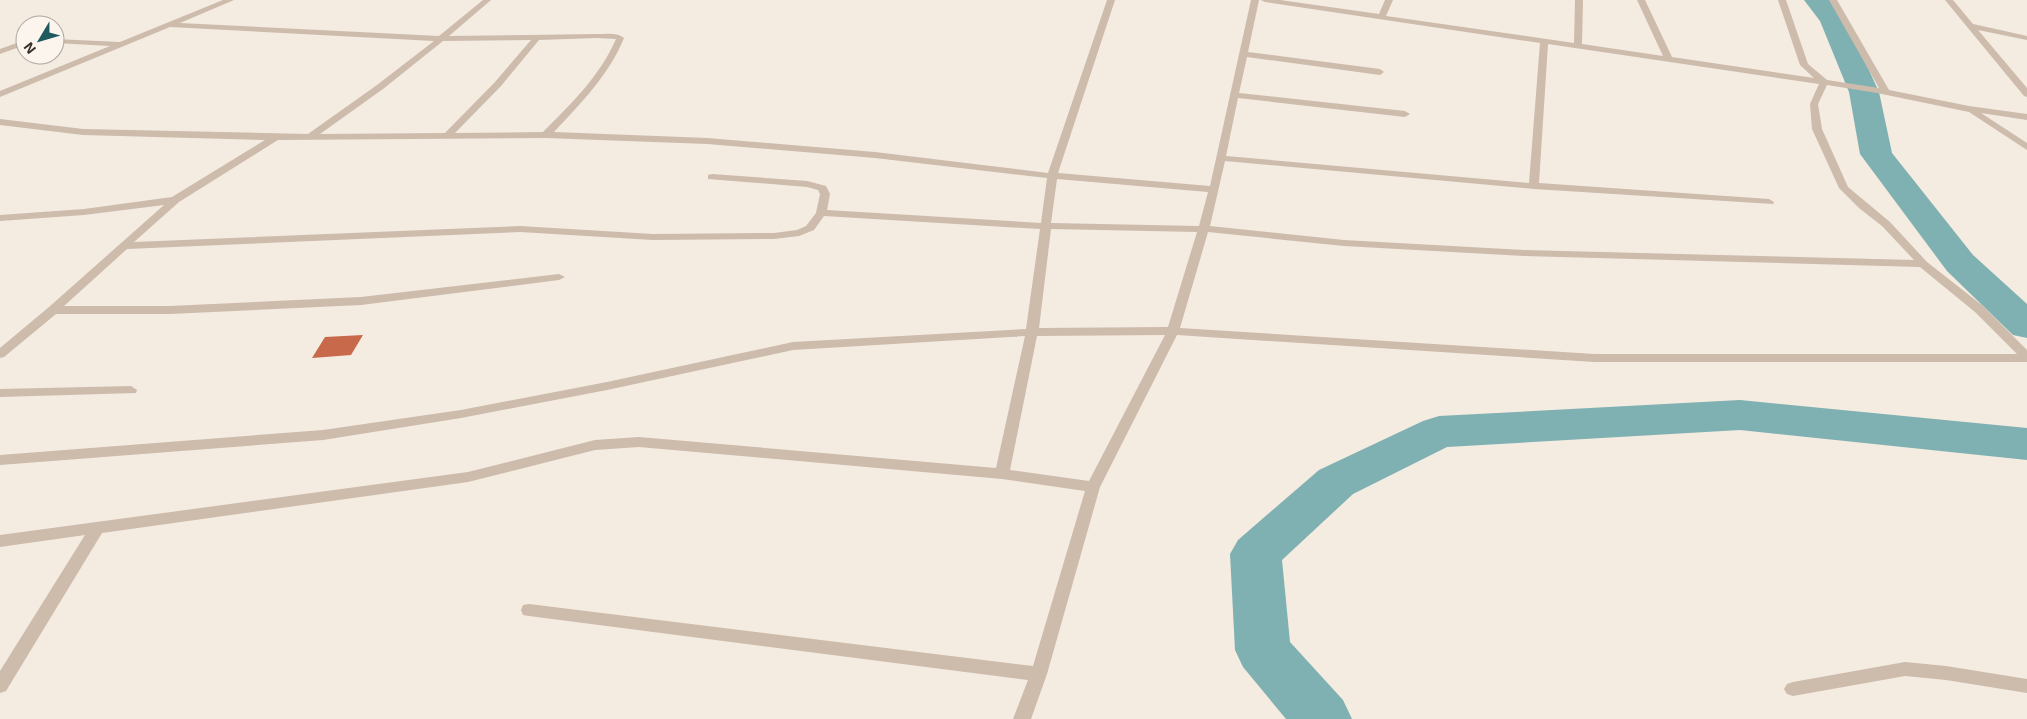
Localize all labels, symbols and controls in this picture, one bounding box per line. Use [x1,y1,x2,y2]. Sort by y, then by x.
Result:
north arrow [15,15,65,65]
text: N [20,39,39,58]

